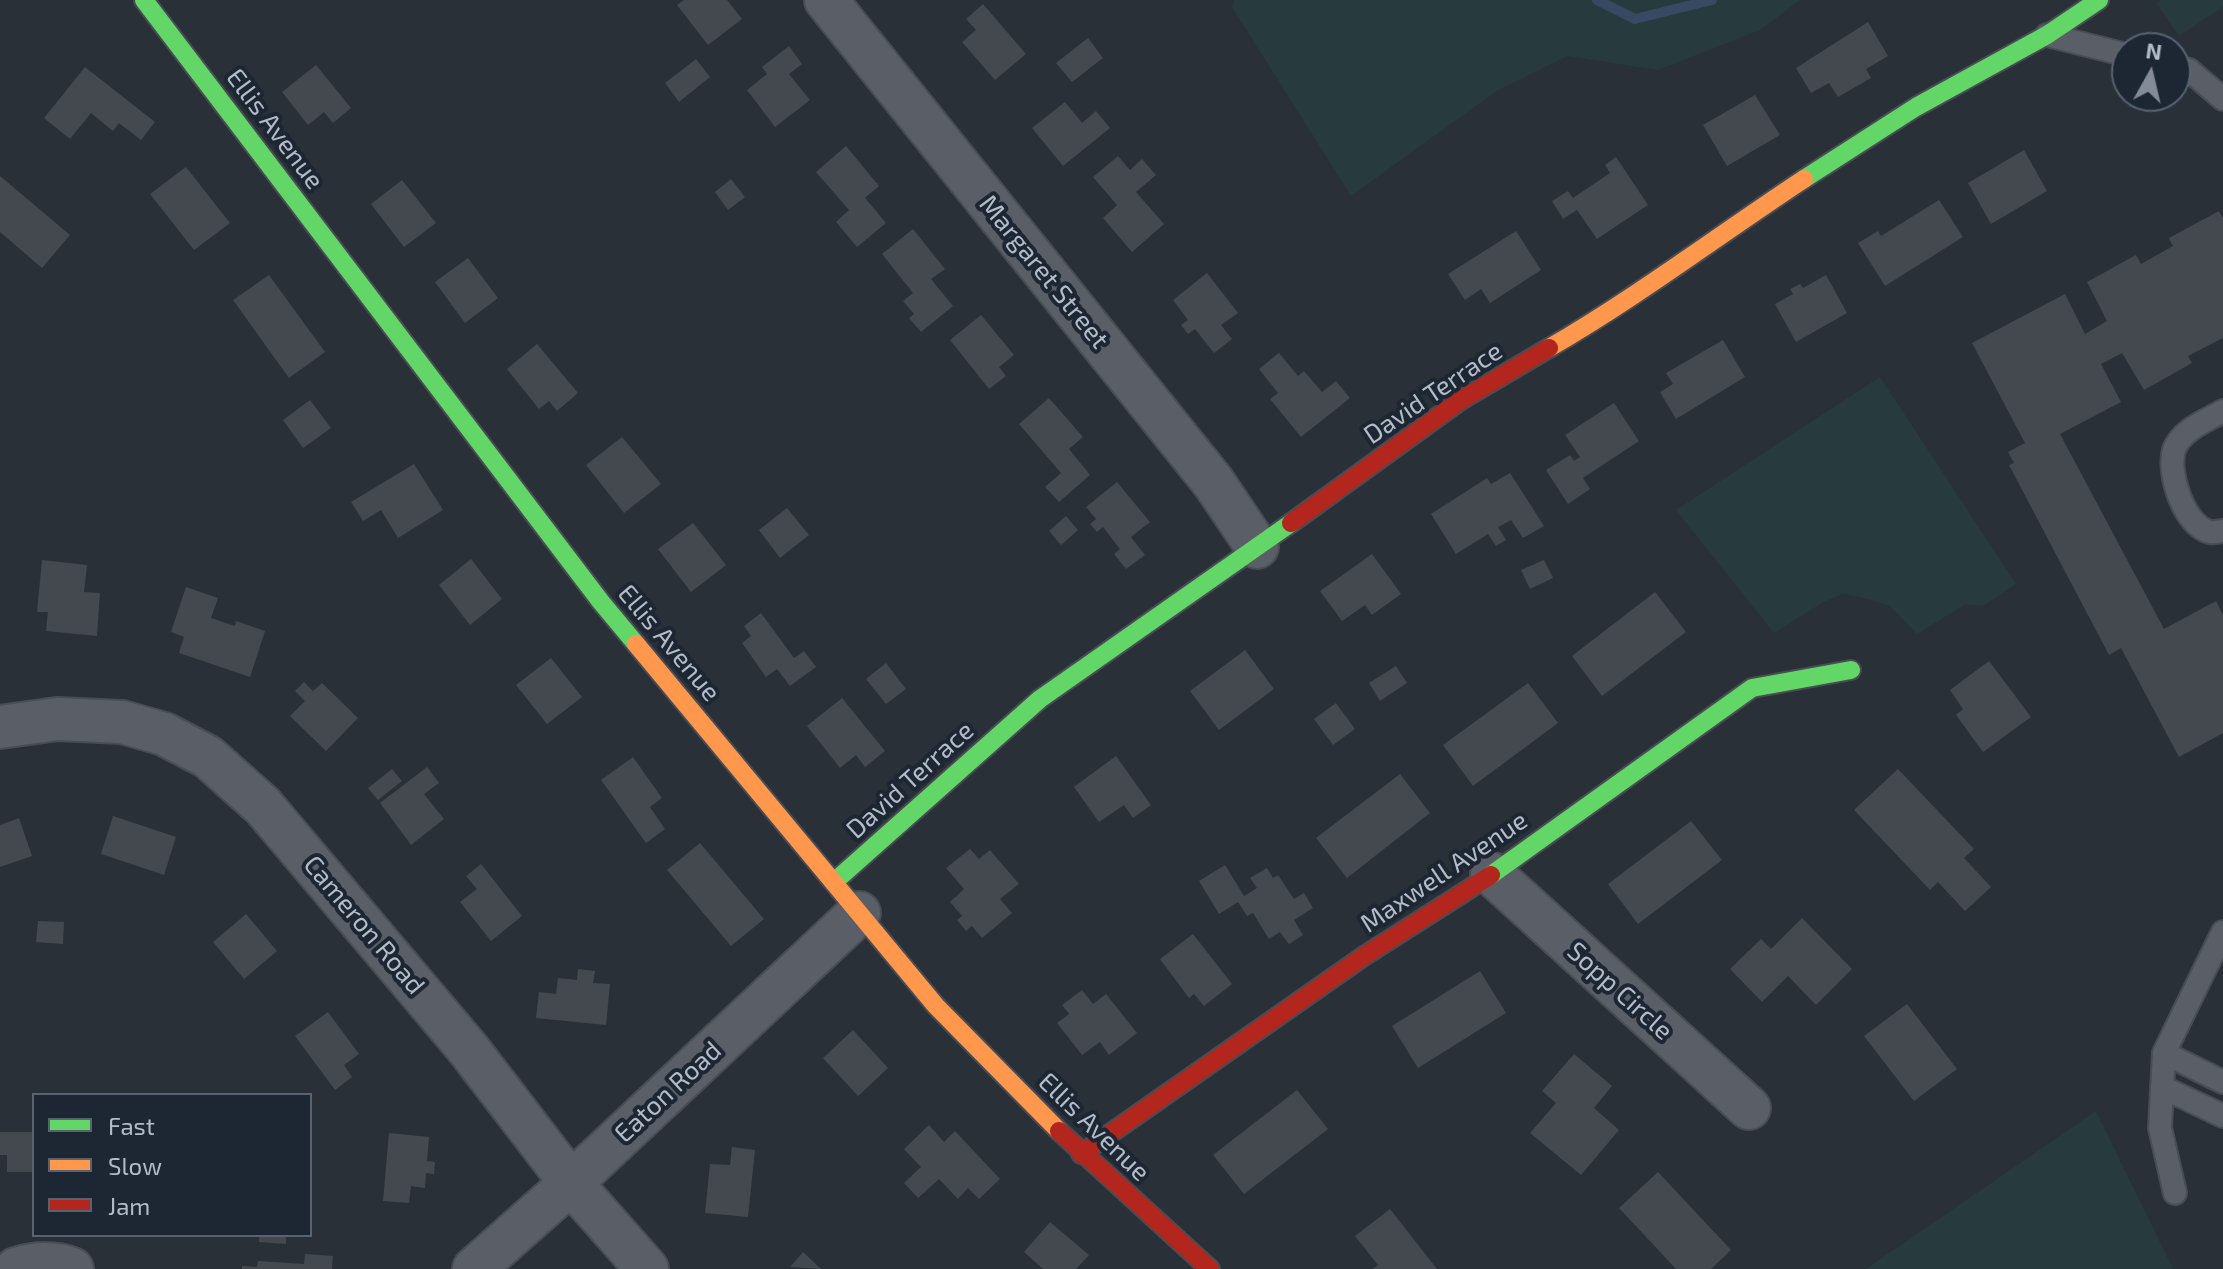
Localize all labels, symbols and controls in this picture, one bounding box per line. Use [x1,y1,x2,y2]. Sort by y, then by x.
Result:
north arrow [2111,32,2191,112]
text: N [2144,36,2164,64]
street label: Ellis Avenue [220,63,330,195]
street label: Margaret Street [973,189,1115,355]
street label: David Terrace [1358,335,1508,451]
street label: Ellis Avenue [611,578,727,708]
street label: David Terrace [840,715,980,845]
street label: Maxwell Avenue [1355,805,1533,939]
street label: Cameron Road [297,849,431,1001]
street label: Sopp Circle [1561,936,1679,1046]
street label: Eaton Road [608,1035,728,1149]
street label: Ellis Avenue [1032,1066,1156,1188]
legend [32,1093,312,1237]
text: Fast [108,1111,155,1140]
text: Slow [108,1151,162,1180]
text: Jam [108,1191,150,1220]

